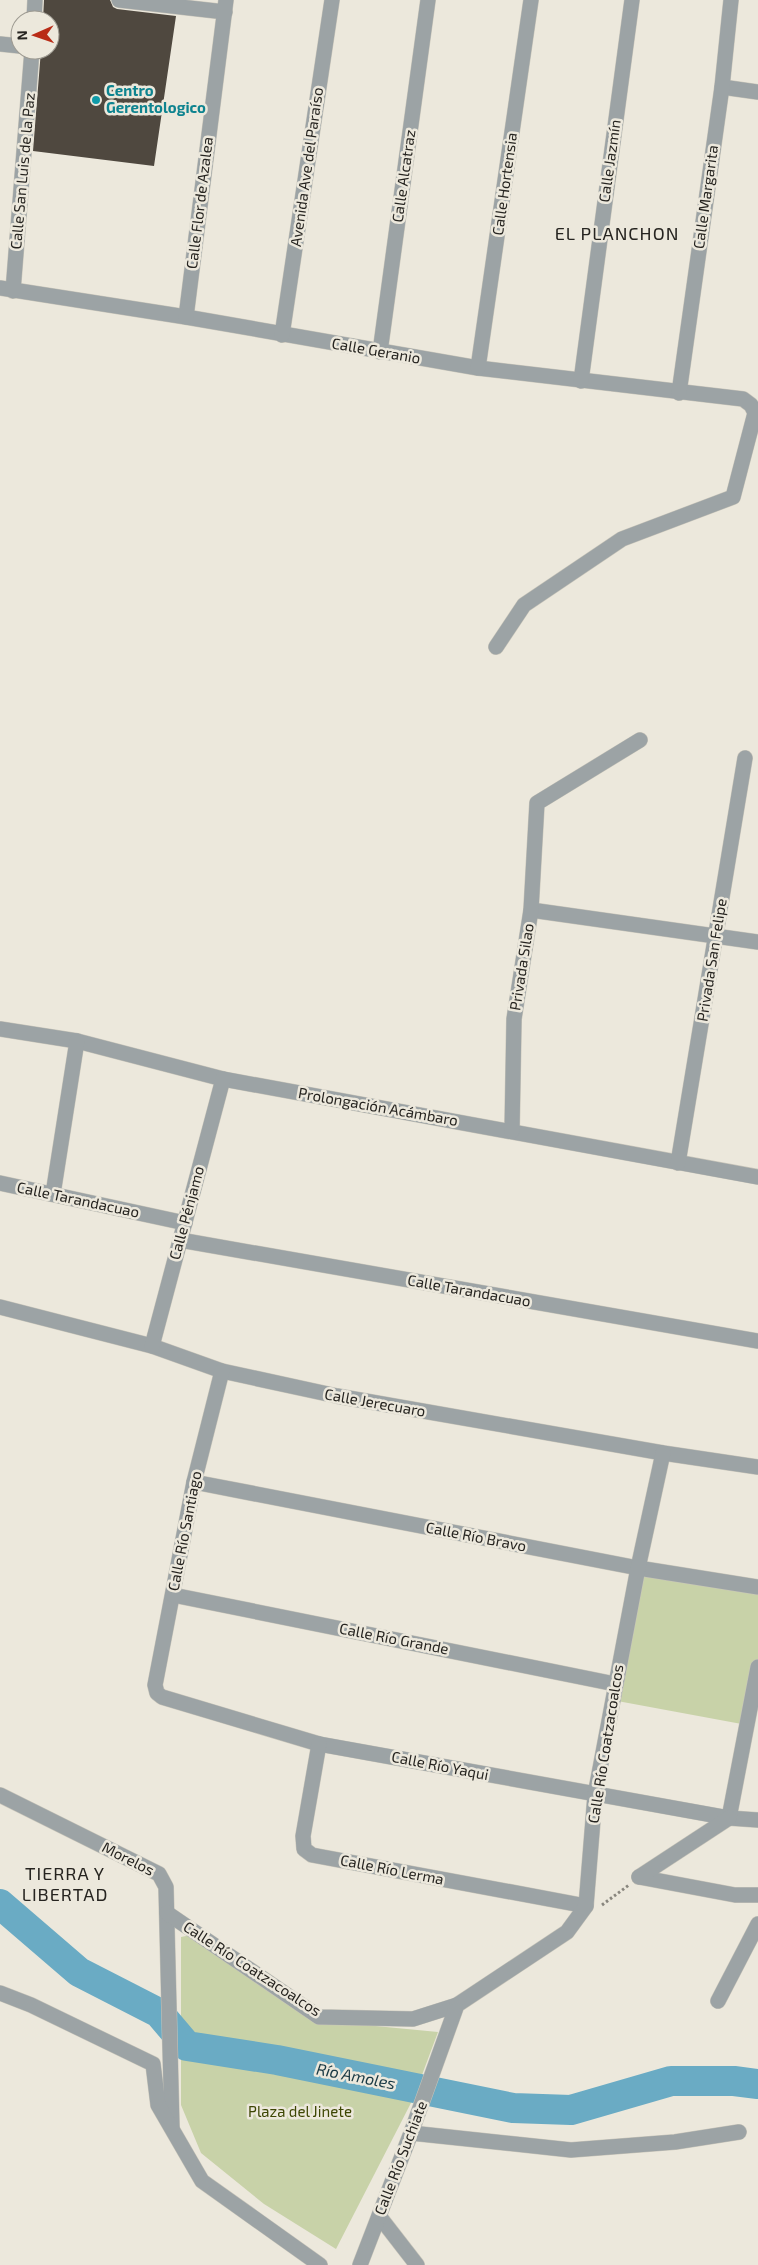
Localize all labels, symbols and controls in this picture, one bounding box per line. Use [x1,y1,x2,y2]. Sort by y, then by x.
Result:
north arrow [10,10,60,60]
text: N [13,30,30,41]
place label: Centro Gerentologico [106,81,206,116]
street label: Avenida Ave del Paraíso [286,86,326,248]
street label: Calle San Luis de la Paz [6,92,38,250]
marker: Centro Gerentologico [90,94,102,106]
street label: Calle Jazmín [594,118,624,203]
street label: Calle Alcatraz [388,128,418,224]
street label: Calle Hortensia [488,131,520,236]
street label: Calle Flor de Azalea [182,136,216,270]
street label: Calle Margarita [689,144,721,250]
district label: EL PLANCHON [555,222,679,244]
street label: Calle Geranio [330,333,422,367]
street label: Privada San Felipe [692,897,730,1023]
street label: Privada Silao [505,922,537,1012]
street label: Prolongación Acámbaro [297,1083,459,1129]
street label: Calle Pénjamo [165,1164,208,1262]
street label: Calle Tarandacuao [15,1177,141,1221]
street label: Calle Tarandacuao [406,1270,532,1310]
street label: Calle Jerecuaro [323,1384,427,1420]
street label: Calle Río Santiago [164,1469,204,1592]
street label: Calle Río Bravo [424,1517,528,1555]
street label: Calle Río Grande [338,1619,450,1657]
street label: Calle Río Coatzacoalcos [584,1663,626,1825]
street label: Calle Río Yaqui [390,1747,490,1783]
street label: Morelos [99,1837,158,1879]
street label: Calle Río Lerma [339,1850,445,1888]
district label: TIERRA Y LIBERTAD [22,1862,108,1905]
street label: Calle Río Coatzacoalcos [180,1917,325,2019]
water label: Río Amoles [315,2059,397,2092]
street label: Calle Río Suchiate [370,2098,430,2217]
park label: Plaza del Jinete [248,2102,352,2120]

